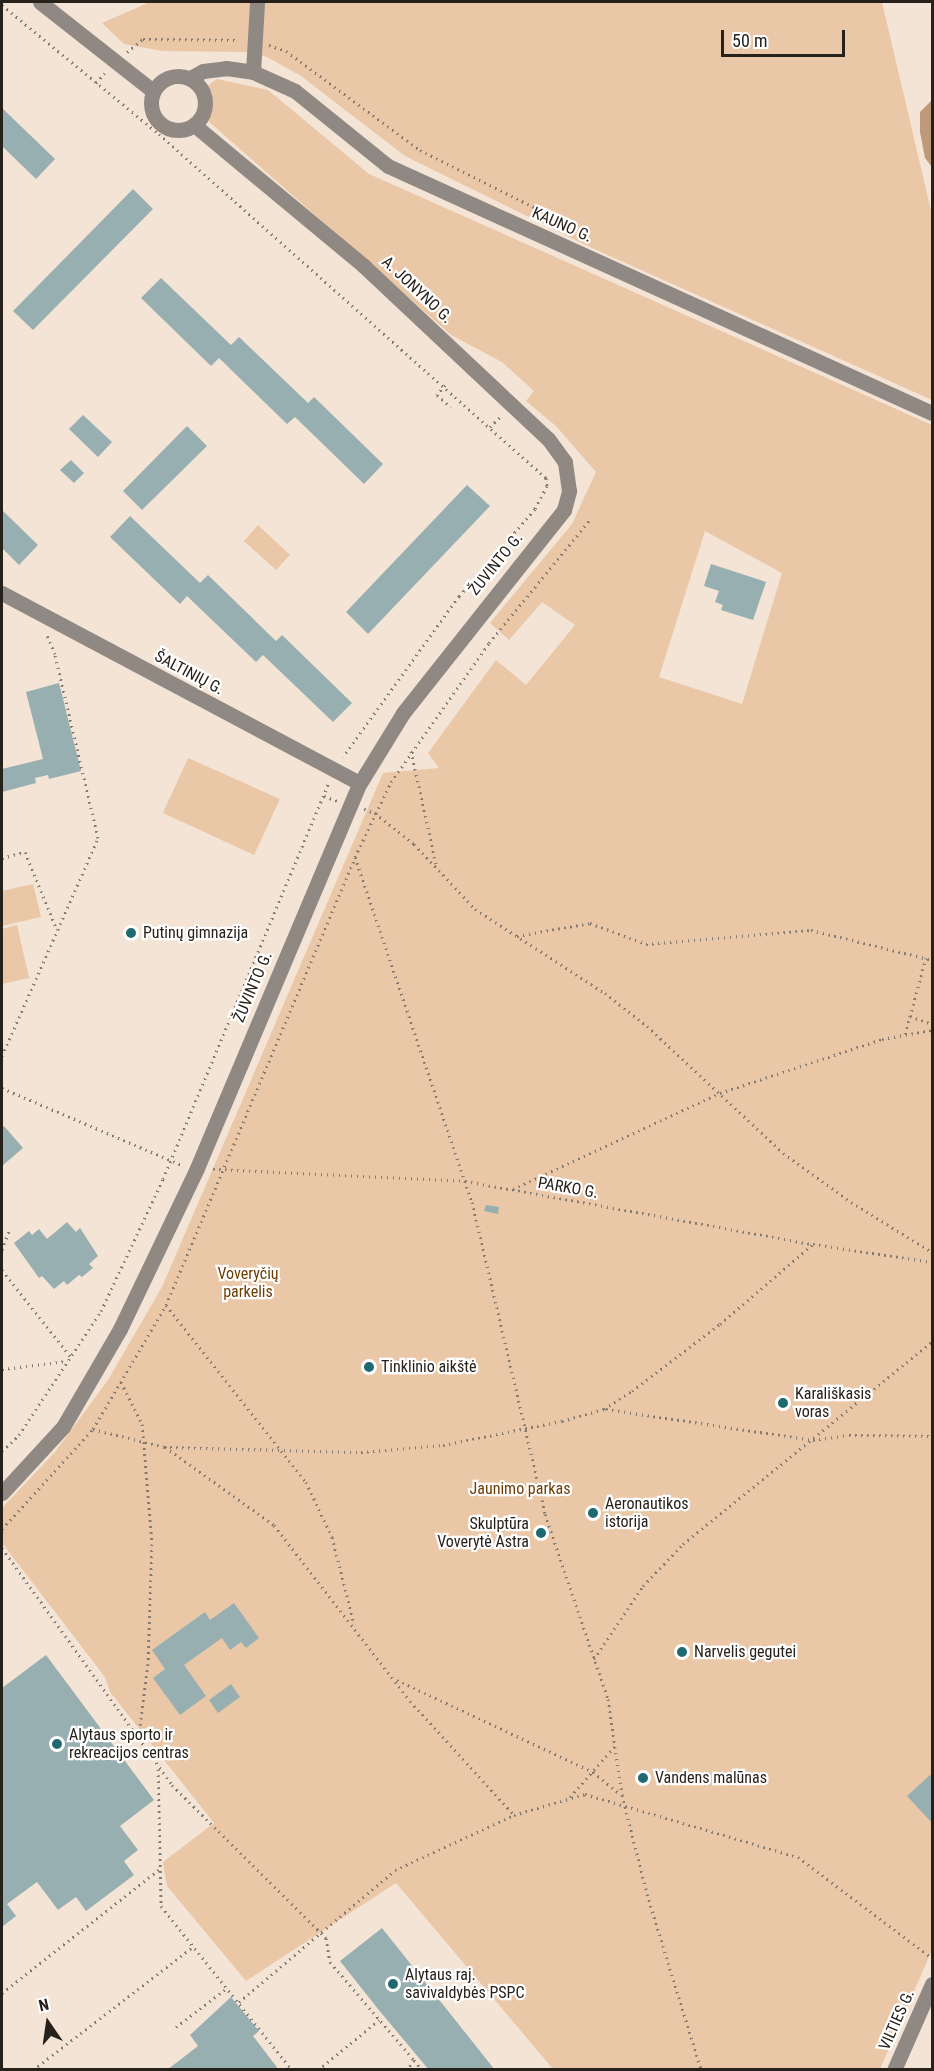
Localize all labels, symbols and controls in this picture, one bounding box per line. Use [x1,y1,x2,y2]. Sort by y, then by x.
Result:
scale bar [724,18,848,56]
text: 50 m [732,30,767,51]
street label: KAUNO G. [529,203,595,247]
street label: A. JONYNO G. [378,252,456,328]
street label: ŽUVINTO G. [465,529,527,599]
street label: ŠALTINIŲ G. [151,647,227,699]
place label: Putinų gimnazija [143,923,248,943]
marker: Putinų gimnazija [124,926,138,940]
street label: ŽUVINTO G. [229,949,277,1025]
street label: PARKO G. [536,1173,600,1203]
park label: Voveryčių parkelis [217,1264,279,1302]
place label: Tinklinio aikštė [381,1357,477,1377]
marker: Tinklinio aikštė [362,1360,376,1374]
place label: Karališkasis voras [795,1384,871,1422]
marker: Karališkasis voras [776,1396,790,1410]
park label: Jaunimo parkas [470,1479,570,1499]
place label: Aeronautikos istorija [605,1494,689,1532]
marker: Aeronautikos istorija [586,1506,600,1520]
place label: Skulptūra Voverytė Astra [437,1514,529,1552]
marker: Skulptūra Voverytė Astra [534,1526,548,1540]
place label: Narvelis gegutei [694,1642,796,1662]
marker: Narvelis gegutei [675,1645,689,1659]
place label: Alytaus sporto ir rekreacijos centras [69,1725,189,1763]
marker: Alytaus sporto ir rekreacijos centras [50,1737,64,1751]
place label: Vandens malūnas [655,1768,767,1788]
marker: Vandens malūnas [636,1771,650,1785]
place label: Alytaus raj. savivaldybės PSPC [405,1965,524,2003]
marker: Alytaus raj. savivaldybės PSPC [386,1977,400,1991]
street label: VILTIES G. [875,1987,919,2053]
north arrow [18,1993,78,2053]
text: N [37,1995,51,2015]

